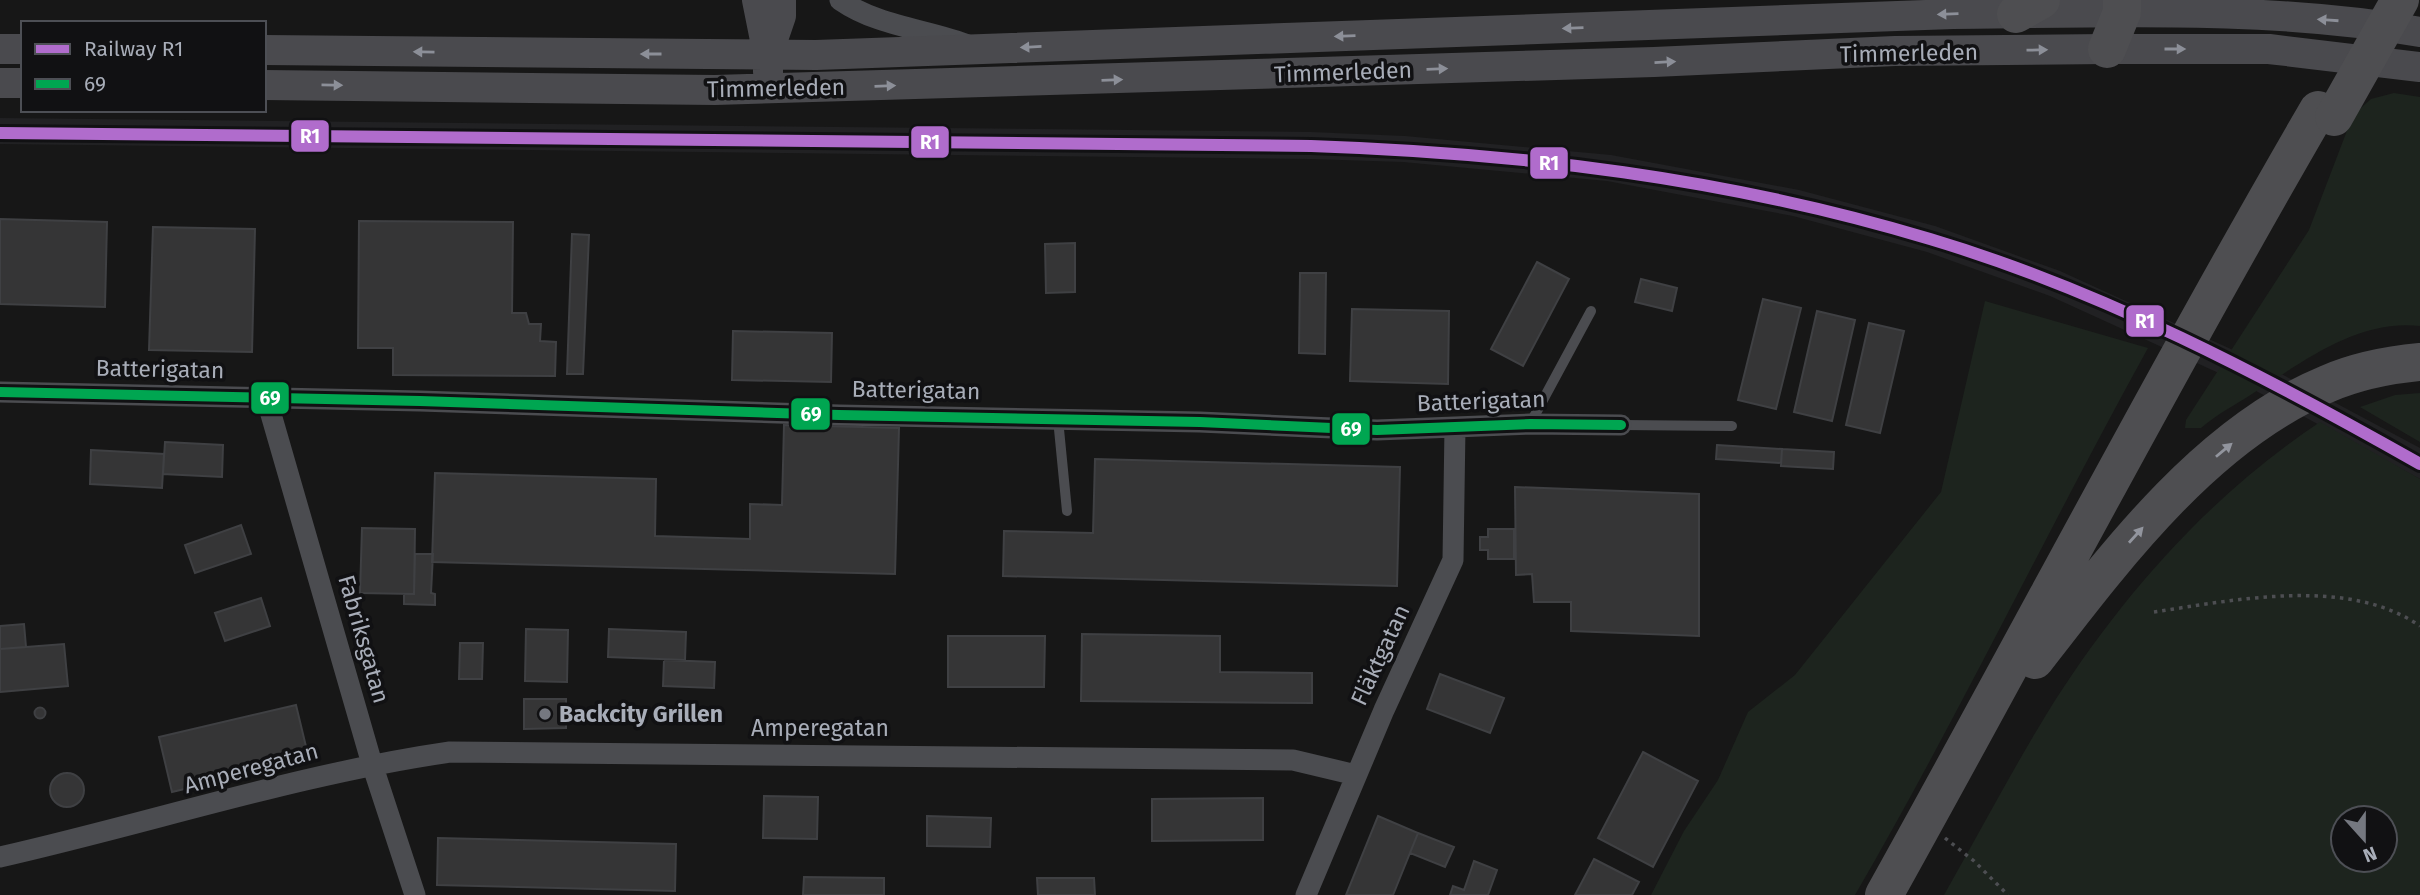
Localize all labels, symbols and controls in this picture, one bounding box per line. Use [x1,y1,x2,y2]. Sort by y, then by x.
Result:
one-way arrow [1937,9,1959,20]
one-way arrow [2317,14,2339,25]
legend [21,21,266,112]
one-way arrow [1562,23,1584,34]
one-way arrow [1334,30,1356,41]
text: Railway R1 [84,36,183,62]
street label: Timmerleden [1840,38,1978,68]
one-way arrow [1019,42,1041,53]
one-way arrow [2165,43,2187,55]
one-way arrow [2026,45,2048,56]
one-way arrow [412,46,434,58]
one-way arrow [640,48,662,60]
street label: Timmerleden [1273,56,1413,88]
one-way arrow [1654,56,1676,67]
one-way arrow [1427,64,1449,75]
text: 69 [84,71,106,97]
street label: Timmerleden [707,73,845,103]
one-way arrow [1101,74,1123,86]
one-way arrow [322,80,344,91]
one-way arrow [874,80,896,92]
line badge: R1 [290,119,330,153]
text: R1 [300,125,320,148]
line badge: R1 [910,125,950,159]
text: R1 [920,131,940,154]
line badge: R1 [1529,146,1569,180]
text: R1 [1539,152,1559,175]
line badge: R1 [2125,304,2165,338]
text: R1 [2135,310,2155,333]
street label: Batterigatan [95,354,225,384]
street label: Batterigatan [851,375,981,405]
line badge: 69 [250,381,290,415]
street label: Batterigatan [1416,385,1546,417]
text: 69 [259,387,281,410]
line badge: 69 [790,397,831,431]
text: 69 [800,403,822,426]
line badge: 69 [1331,412,1371,446]
text: 69 [1340,418,1362,441]
one-way arrow [2216,443,2233,458]
one-way arrow [2128,526,2144,544]
street label: Fabriksgatan [332,572,396,706]
street label: Fläktgatan [1344,600,1416,710]
place label: Backcity Grillen [559,700,723,728]
marker: Backcity Grillen [537,706,553,722]
street label: Amperegatan [751,714,889,742]
street label: Amperegatan [181,737,321,799]
north arrow [2329,804,2399,874]
text: N [2360,841,2380,867]

